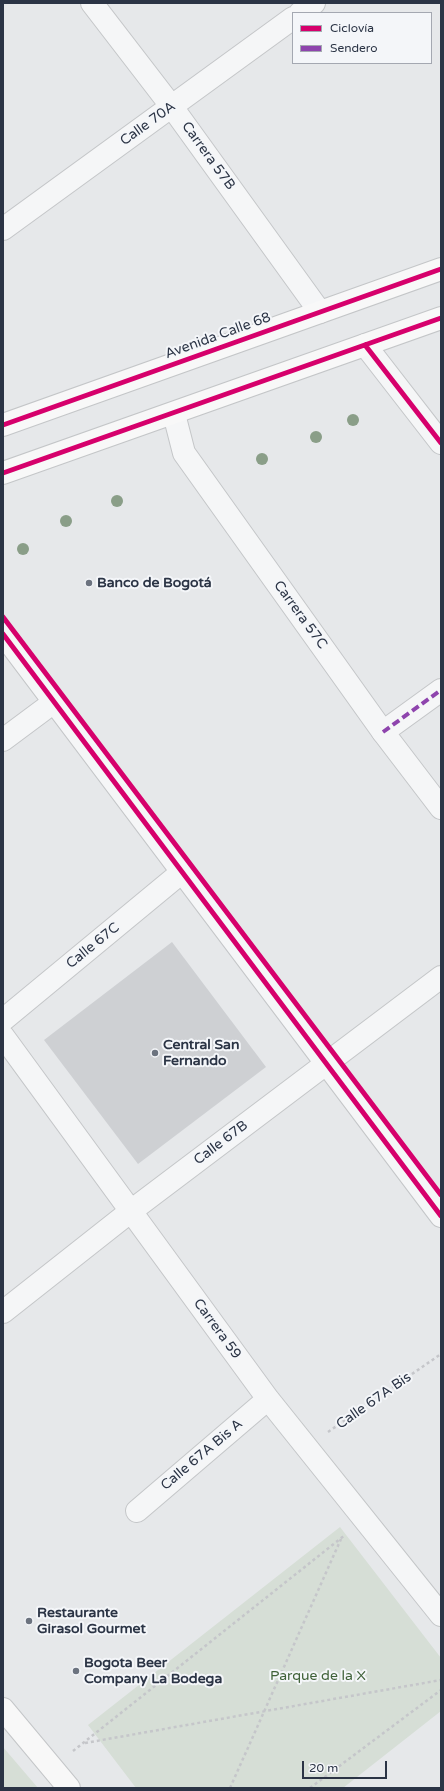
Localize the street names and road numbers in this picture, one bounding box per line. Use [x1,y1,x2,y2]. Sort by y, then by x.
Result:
street label: Calle 70A [117,98,179,150]
street label: Carrera 57B [178,119,238,193]
street label: Avenida Calle 68 [163,309,273,363]
street label: Carrera 57C [270,578,330,652]
street label: Calle 67C [63,920,123,972]
street label: Calle 67B [191,1117,251,1169]
street label: Carrera 59 [189,1296,245,1362]
street label: Calle 67A Bis [333,1369,415,1433]
street label: Calle 67A Bis A [158,1416,246,1494]

